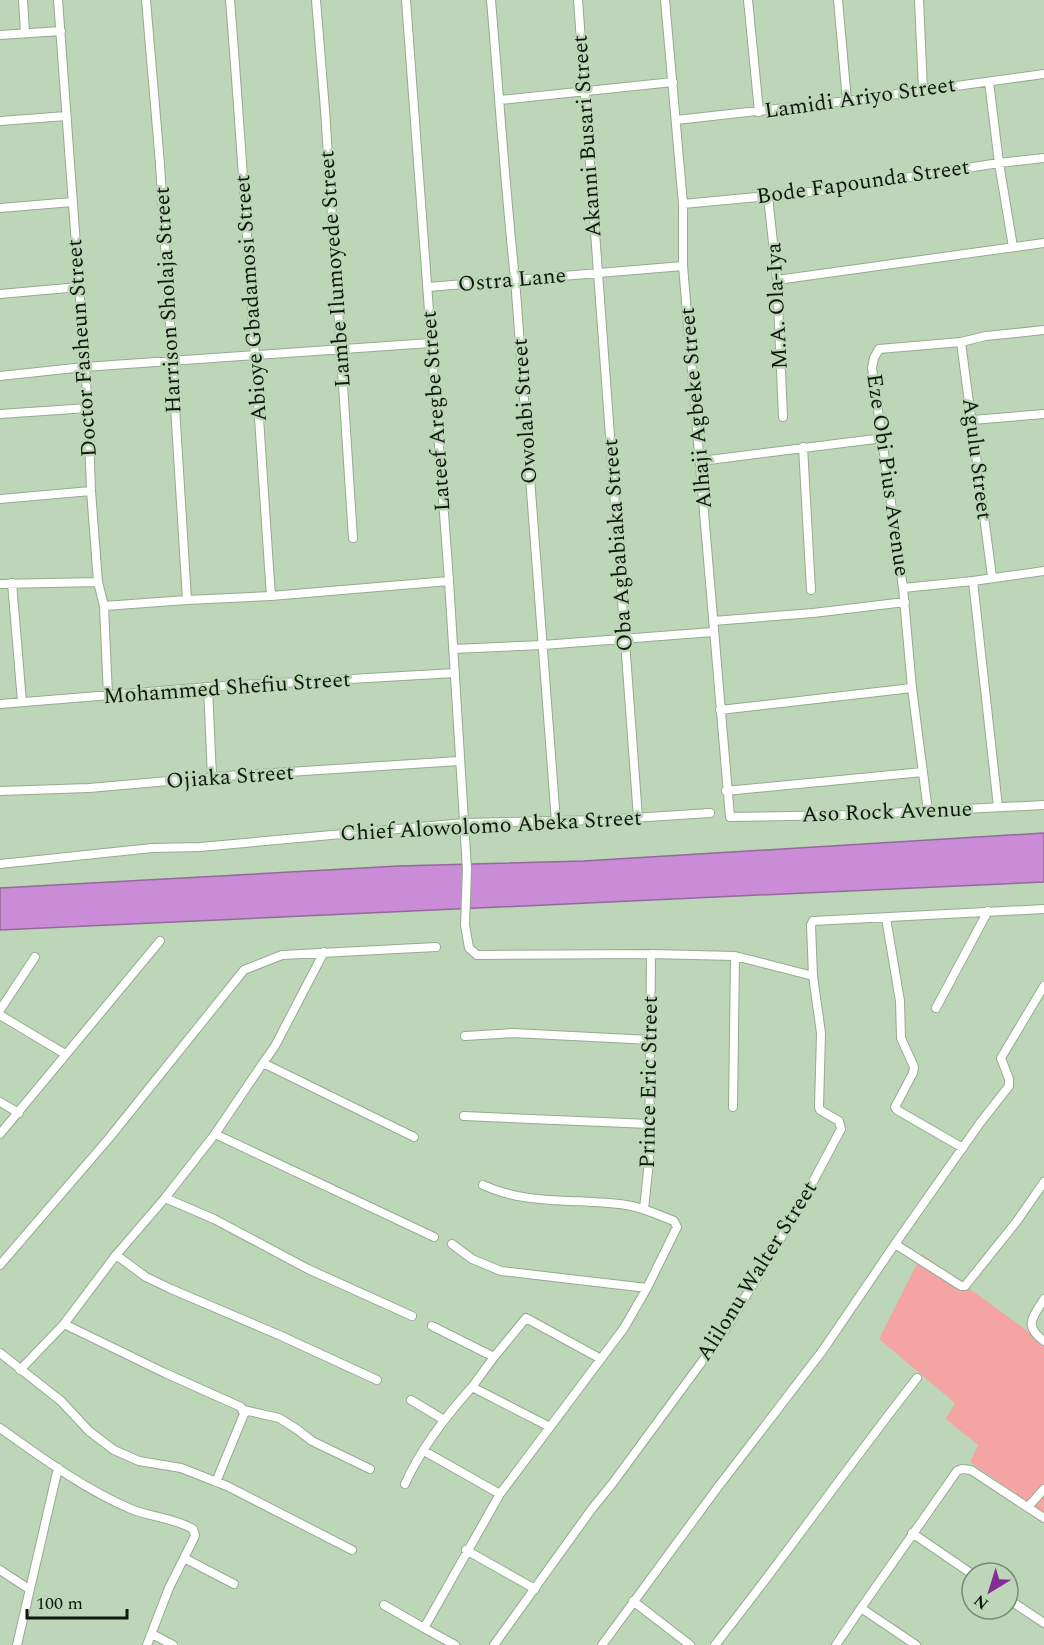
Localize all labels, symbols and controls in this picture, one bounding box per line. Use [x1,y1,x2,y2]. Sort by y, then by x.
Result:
street label: Akanni Busari Street [563,33,611,238]
street label: Lamidi Ariyo Street [762,68,958,128]
street label: Lambe Ilumoyede Street [310,149,360,389]
street label: Bode Fapounda Street [754,151,972,213]
street label: Abioye Gbadamosi Street [226,173,276,423]
street label: Harrison Sholaja Street [146,186,190,414]
street label: Doctor Fasheun Street [58,238,106,458]
street label: M.A. Ola-Iya [757,242,797,370]
street label: Ostra Lane [457,259,567,301]
street label: Alhaji Agbeke Street [671,306,721,510]
street label: Lateef Aregbe Street [413,309,459,512]
street label: Owolabi Street [503,337,547,485]
street label: Eze Obi Pius Avenue [857,372,919,578]
street label: Agulu Street [953,396,1001,522]
street label: Oba Agbabiaka Street [594,437,642,653]
street label: Mohammed Shefiu Street [102,663,352,713]
street label: Ojiaka Street [165,756,295,798]
street label: Aso Rock Avenue [801,793,973,831]
street label: Chief Alowolomo Abeka Street [339,802,643,850]
street label: Prince Eric Street [631,995,667,1169]
street label: Alilonu Walter Street [688,1174,826,1368]
north arrow [960,1561,1020,1621]
scale bar [27,1582,128,1620]
text: N [969,1589,994,1616]
text: 100 m [36,1590,83,1617]

